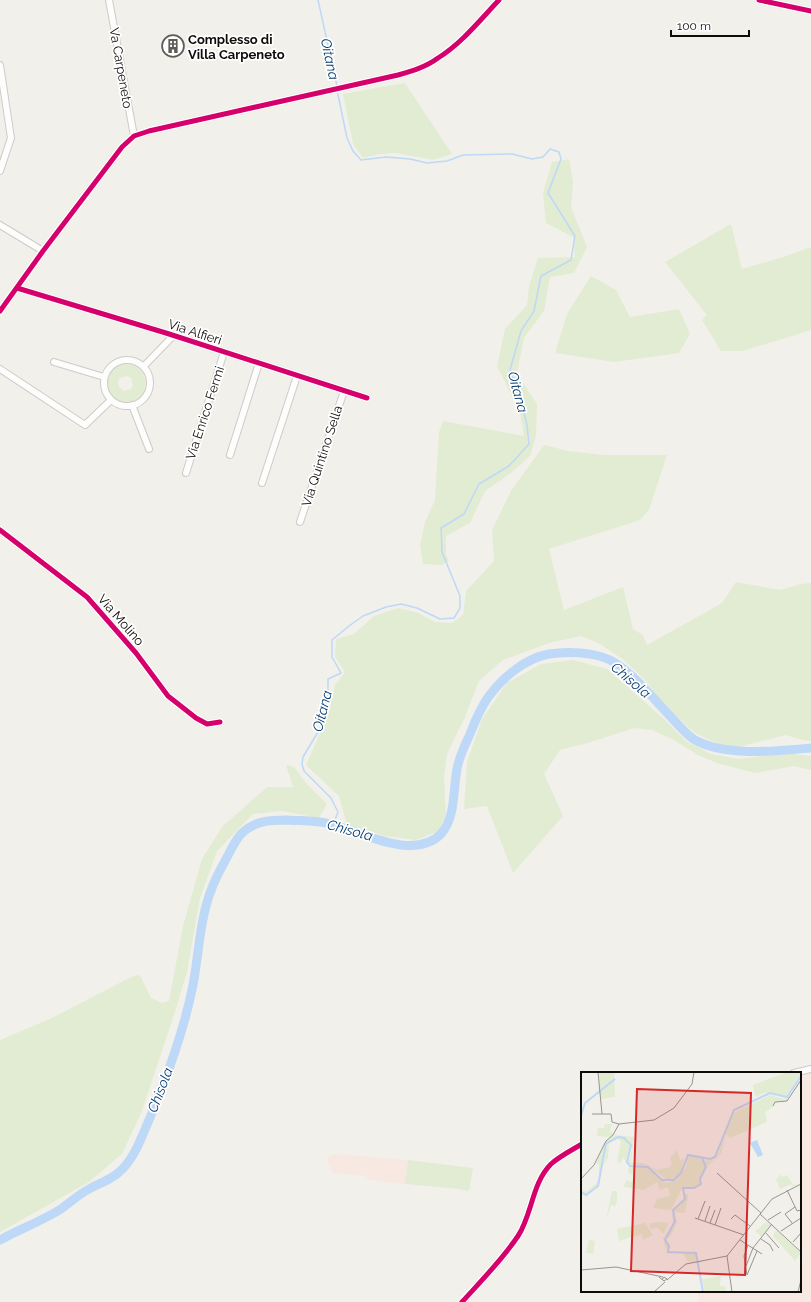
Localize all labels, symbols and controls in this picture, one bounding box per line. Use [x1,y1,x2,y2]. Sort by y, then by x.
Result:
scale bar [671,12,749,38]
text: 100 m [677,19,711,33]
street label: Va Carpeneto [107,26,136,110]
place label: Complesso di Villa Carpeneto [188,32,285,62]
building icon: Complesso di Villa Carpeneto [160,33,186,59]
water label: Oitana [318,37,342,81]
street label: Via Alfieri [166,316,224,348]
street label: Via Enrico Fermi [183,364,227,462]
water label: Oitana [505,370,531,414]
street label: Via Quintino Sella [299,404,345,508]
street label: Via Molino [95,591,147,649]
water label: Chisola [608,659,654,701]
water label: Oitana [309,689,335,733]
water label: Chisola [325,816,375,844]
water label: Chisola [144,1065,176,1115]
inset map [581,1072,801,1292]

